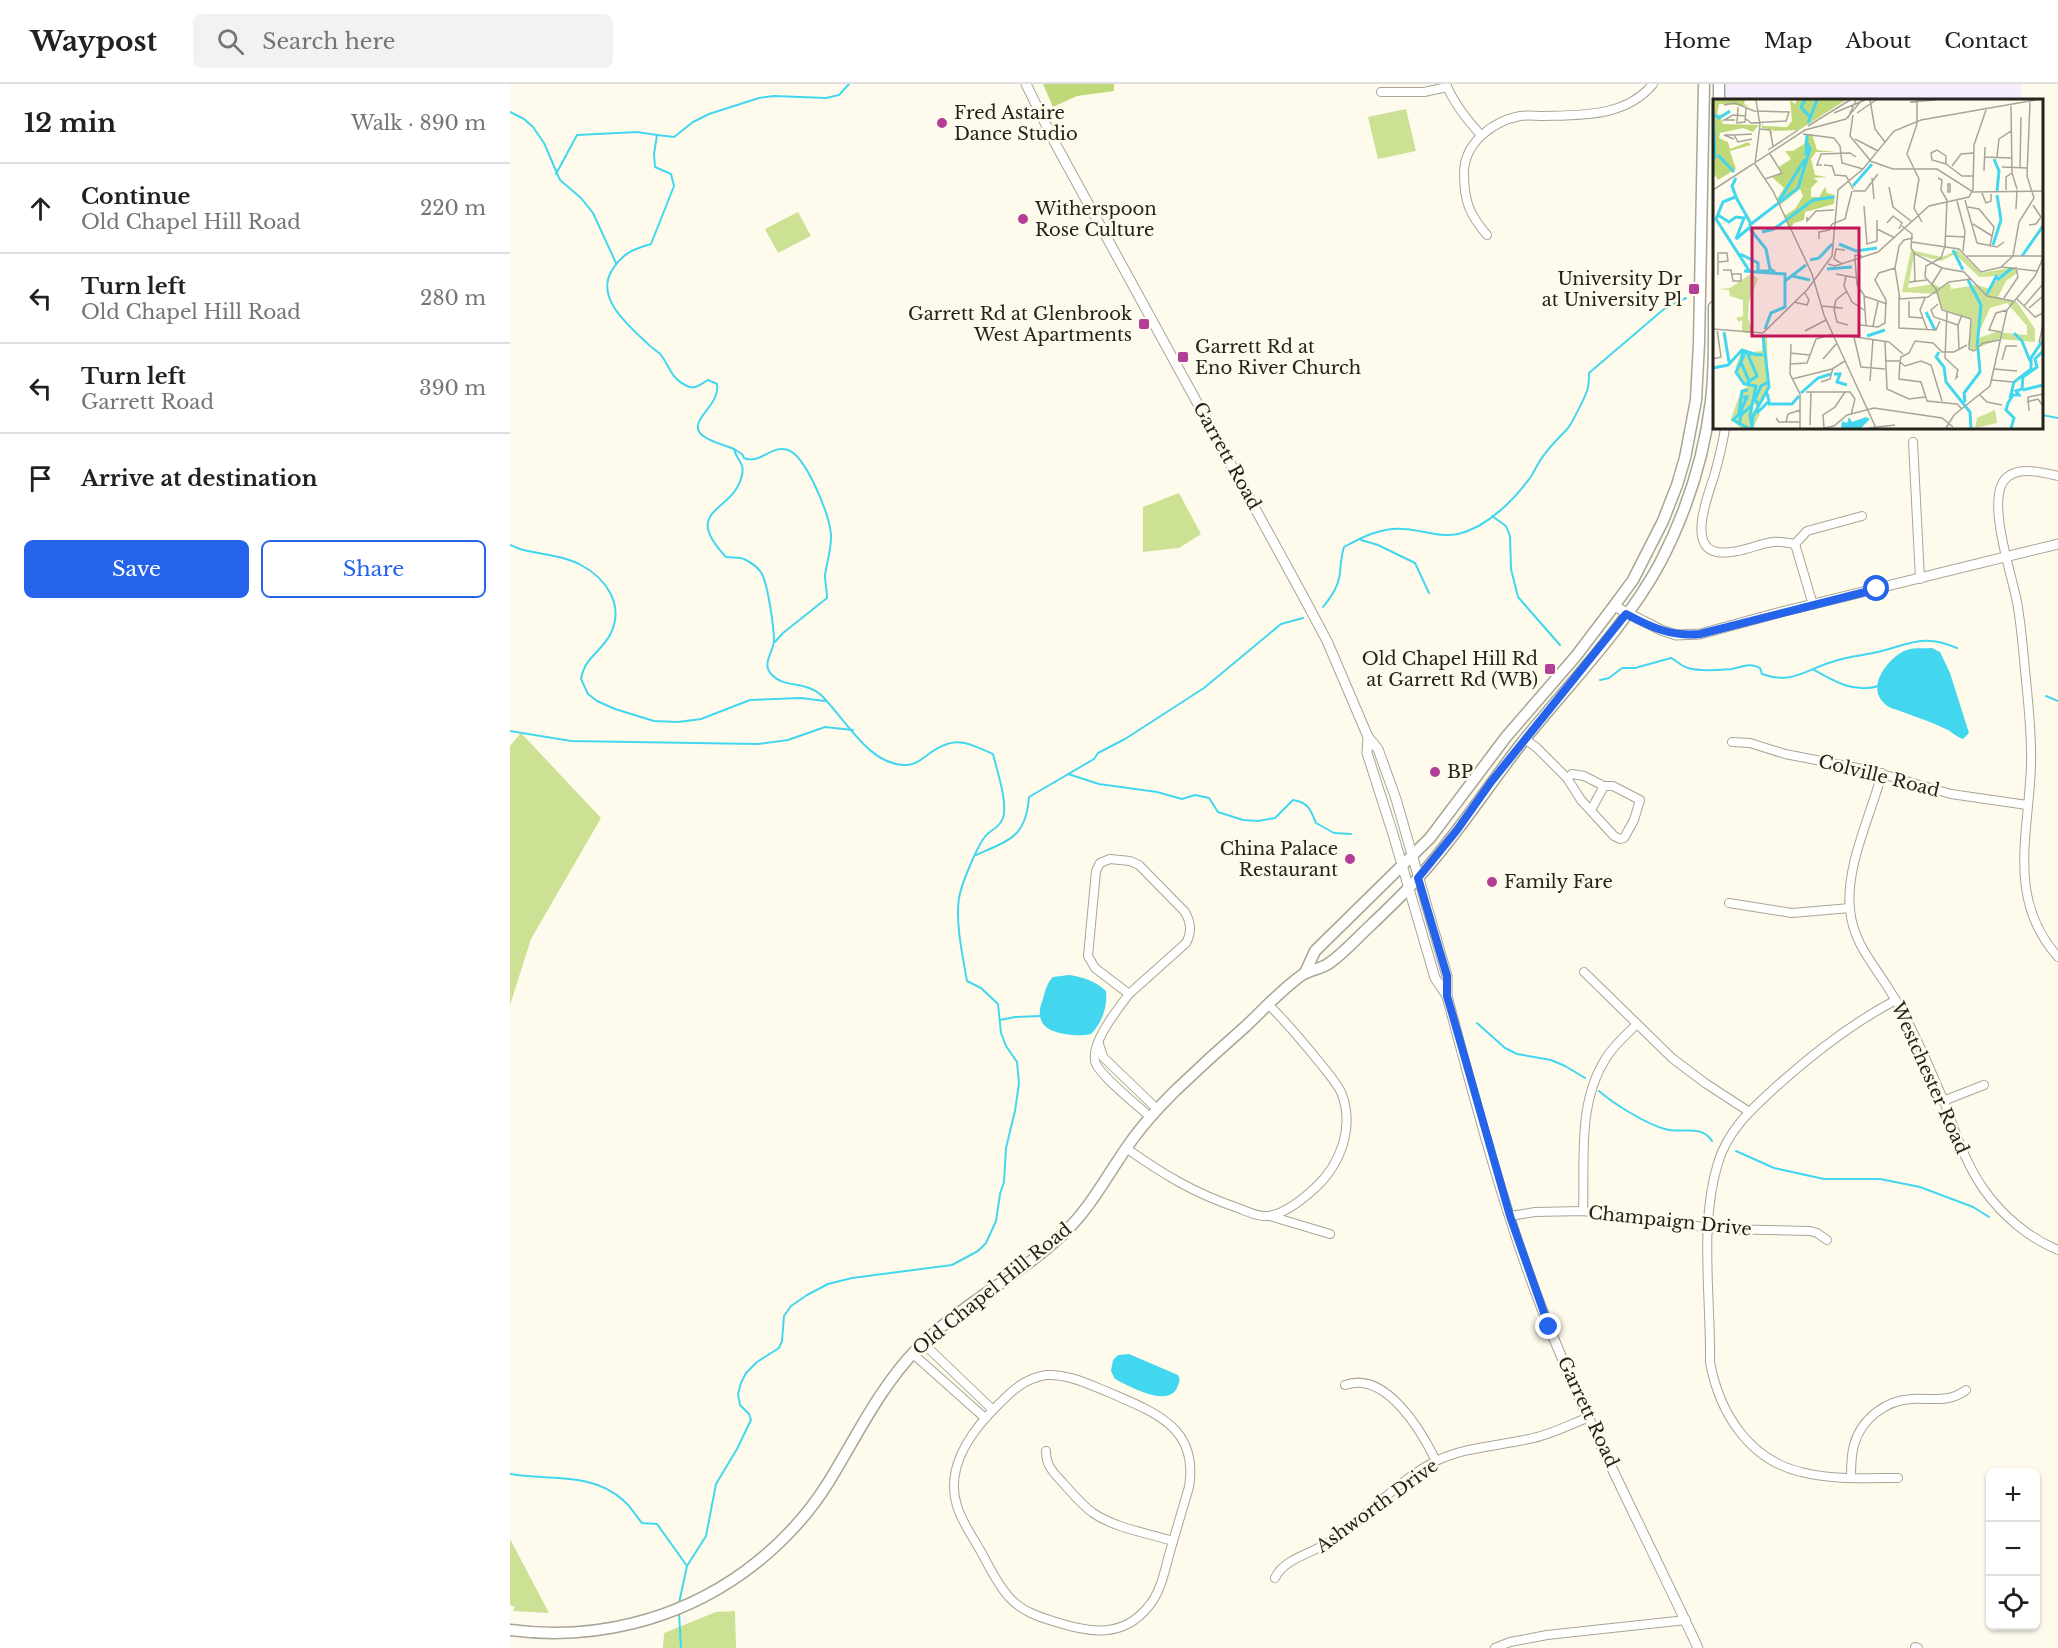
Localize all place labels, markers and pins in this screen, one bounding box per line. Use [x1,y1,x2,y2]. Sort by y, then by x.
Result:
place label: Fred Astaire Dance Studio [954,102,1078,145]
marker: Fred Astaire Dance Studio [935,116,949,130]
place label: Witherspoon Rose Culture [1034,198,1157,241]
marker: Witherspoon Rose Culture [1016,212,1030,226]
place label: University Dr at University Pl [1542,268,1682,311]
marker: University Dr at University Pl [1687,282,1701,296]
place label: Garrett Rd at Glenbrook West Apartments [908,303,1132,346]
marker: Garrett Rd at Glenbrook West Apartments [1137,317,1151,331]
place label: Garrett Rd at Eno River Church [1195,336,1361,379]
marker: Garrett Rd at Eno River Church [1176,350,1190,364]
place label: Old Chapel Hill Rd at Garrett Rd (WB) [1362,648,1538,691]
marker: Old Chapel Hill Rd at Garrett Rd (WB) [1543,662,1557,676]
place label: BP [1447,761,1473,783]
marker: BP [1428,765,1442,779]
place label: China Palace Restaurant [1220,838,1338,881]
marker: China Palace Restaurant [1343,852,1357,866]
place label: Family Fare [1504,871,1613,893]
marker: Family Fare [1485,875,1499,889]

